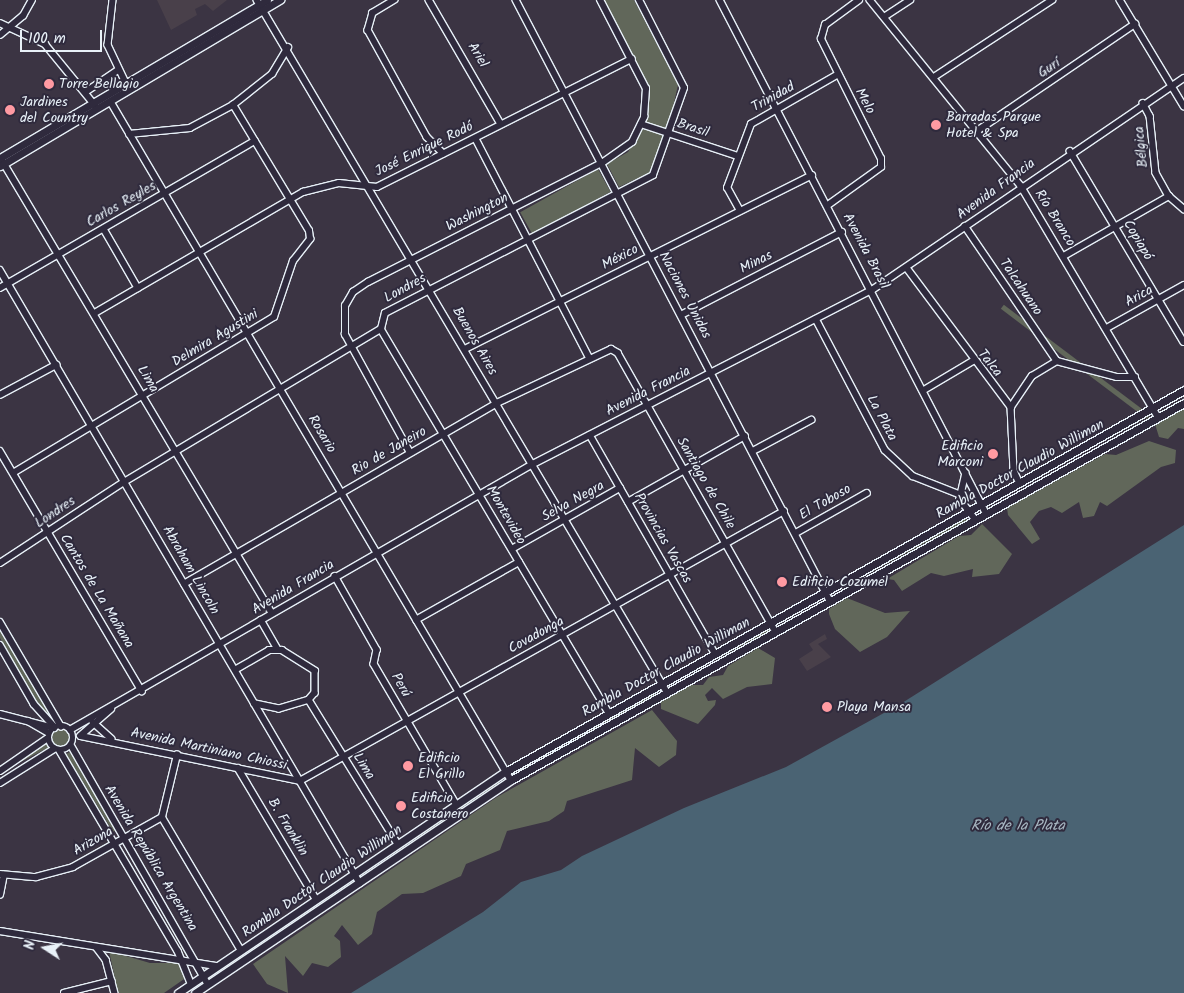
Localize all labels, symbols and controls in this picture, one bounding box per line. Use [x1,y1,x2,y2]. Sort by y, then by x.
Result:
scale bar [22,20,105,52]
text: 100 m [28,27,66,51]
street label: Ariel [464,39,492,71]
street label: Gurí [1035,55,1063,81]
place label: Torre Bellagio [59,76,139,92]
marker: Torre Bellagio [43,78,55,90]
street label: Trinidad [748,78,798,116]
street label: Melo [851,85,879,117]
place label: Jardines del Country [20,94,88,126]
marker: Jardines del Country [4,104,16,116]
place label: Barradas Parque Hotel & Spa [946,109,1041,142]
street label: Brasil [675,115,711,141]
street label: José Enrique Rodó [372,118,476,180]
marker: Barradas Parque Hotel & Spa [930,119,942,131]
street label: Bélgica [1130,126,1152,168]
street label: Avenida Francia [954,155,1038,223]
street label: Carlos Reyles [83,177,159,231]
street label: Río Branco [1031,187,1079,249]
street label: Washington [443,189,511,235]
street label: Avenida Brasil [839,210,893,292]
street label: Copiapó [1119,217,1157,263]
street label: México [599,241,641,273]
street label: Minas [737,247,775,277]
street label: Naciones Unidas [655,249,715,341]
street label: Talcahuano [996,255,1046,319]
street label: Londres [381,270,429,306]
street label: Arica [1122,282,1156,310]
street label: Buenos Aires [449,304,501,378]
street label: Delmira Agustini [169,306,261,370]
street label: Talca [974,346,1006,380]
street label: Lima [133,362,163,396]
street label: Avenida Francia [603,362,693,420]
street label: La Plata [863,392,901,444]
street label: Rosario [304,412,340,456]
street label: Rambla Doctor Claudio Williman [933,416,1107,522]
street label: Rio de Janeiro [349,423,429,479]
street label: Santiago de Chile [673,434,739,532]
place label: Edificio Marconi [937,438,983,471]
marker: Edificio Marconi [987,448,999,460]
street label: Selva Negra [539,477,607,525]
street label: El Toboso [796,480,854,524]
street label: Montevideo [482,482,530,548]
street label: Provincias Vascas [630,490,696,586]
street label: Londres [32,492,78,532]
street label: Abraham Lincoln [159,523,223,617]
street label: Cantos de La Mañana [56,531,138,651]
street label: Avenida Francia [249,556,337,618]
place label: Edificio Cozumel [792,574,888,590]
marker: Edificio Cozumel [776,576,788,588]
street label: Covadonga [505,613,567,657]
street label: Rambla Doctor Claudio Williman [579,614,753,720]
street label: Perú [387,670,415,700]
place label: Playa Mansa [837,699,911,715]
marker: Playa Mansa [821,701,833,713]
street label: Avenida Martiniano Chiossi [129,724,289,774]
street label: Lima [349,749,379,783]
place label: Edificio El Grillo [418,750,465,782]
marker: Edificio El Grillo [402,760,414,772]
street label: Avenida República Argentina [101,782,201,934]
place label: Edificio Costanero [411,790,468,822]
street label: B. Franklin [264,795,312,859]
marker: Edificio Costanero [395,800,407,812]
water label: Río de la Plata [971,818,1065,836]
street label: Rambla Doctor Claudio Williman [239,821,405,941]
street label: Arizona [70,823,116,859]
north arrow [20,923,70,973]
text: N [19,939,42,952]

